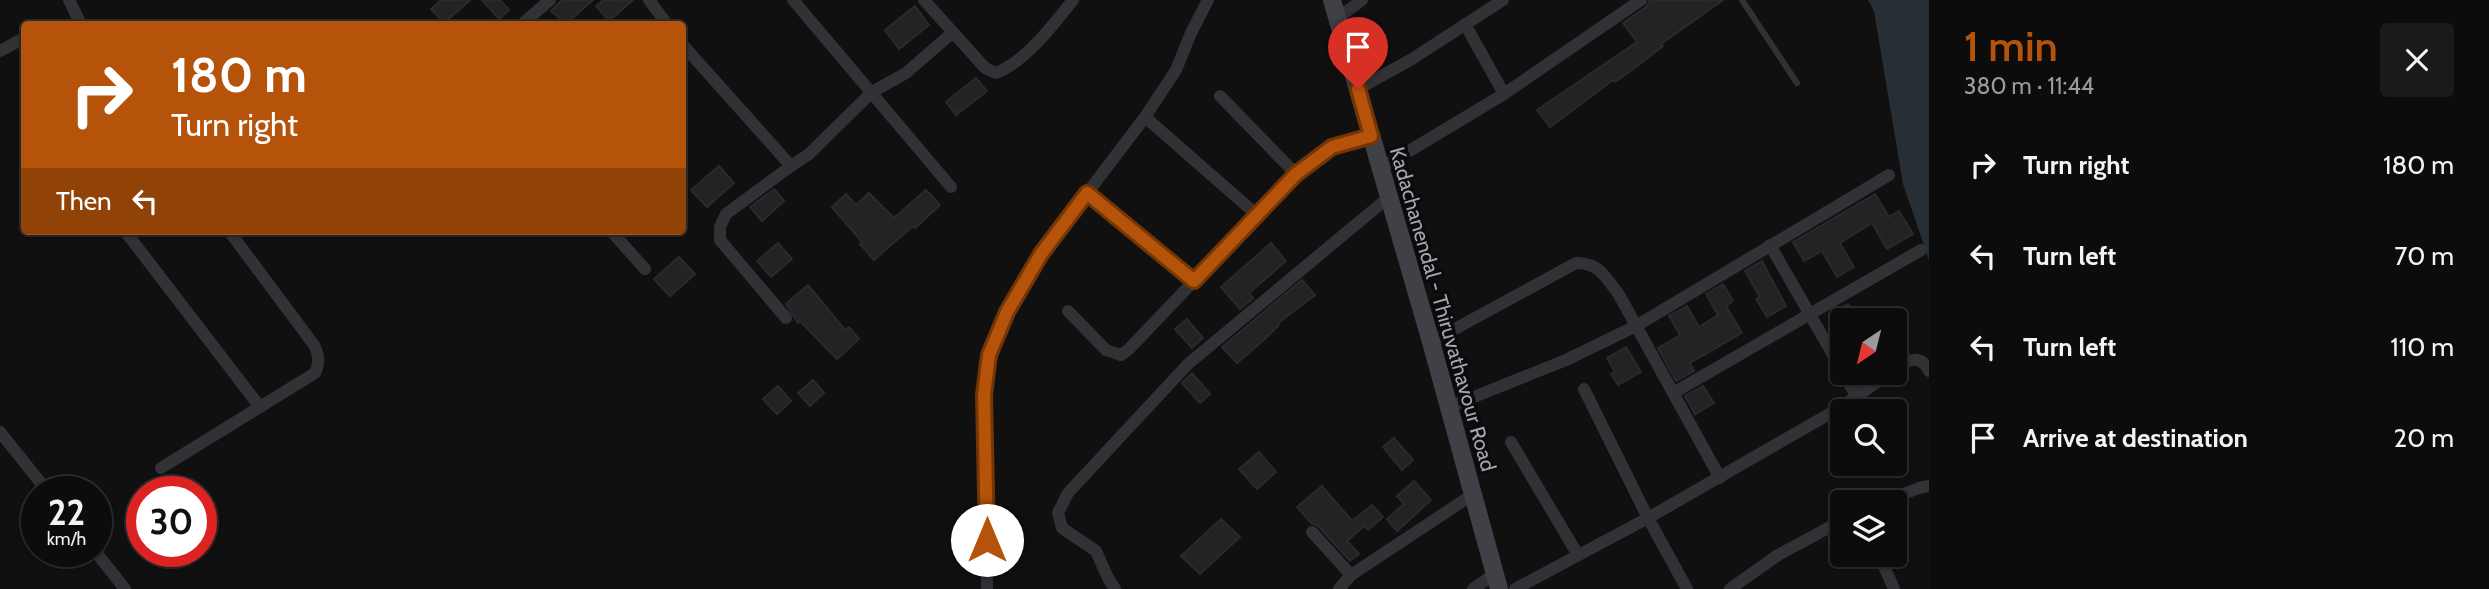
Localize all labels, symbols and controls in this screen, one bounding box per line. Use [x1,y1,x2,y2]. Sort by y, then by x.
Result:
pin [1328,17,1388,89]
text: 1 min [1964,20,2058,72]
button: close [2380,23,2454,97]
icon: arrive [1339,28,1377,66]
text: 180 m [171,45,307,104]
icon: right [56,49,147,140]
text: 380 m · 11:44 [1964,72,2094,100]
text: Turn right [171,105,298,144]
street label: Kadachanendal - Thiruvathavour Road [1385,144,1501,474]
icon: right [1964,146,2002,184]
text: Turn right [2023,149,2129,181]
text: 180 m [2383,149,2454,181]
icon: left [126,182,164,220]
text: Then [56,185,112,217]
icon: left [1964,237,2002,275]
text: Turn left [2023,240,2116,272]
text: 70 m [2394,240,2454,272]
north arrow [1830,308,1908,385]
map controls [1830,308,1907,567]
icon: left [1964,328,2002,366]
text: Turn left [2023,331,2116,363]
text: 110 m [2390,331,2454,363]
button: search [1830,399,1907,476]
icon: arrive [1964,419,2002,457]
text: Arrive at destination [2023,422,2248,454]
text: 20 m [2394,422,2454,454]
speed limit sign: 30 [126,476,217,567]
button: layers [1830,490,1907,567]
text: 22 [48,491,85,534]
position arrow [950,503,1024,577]
text: km/h [47,528,86,550]

